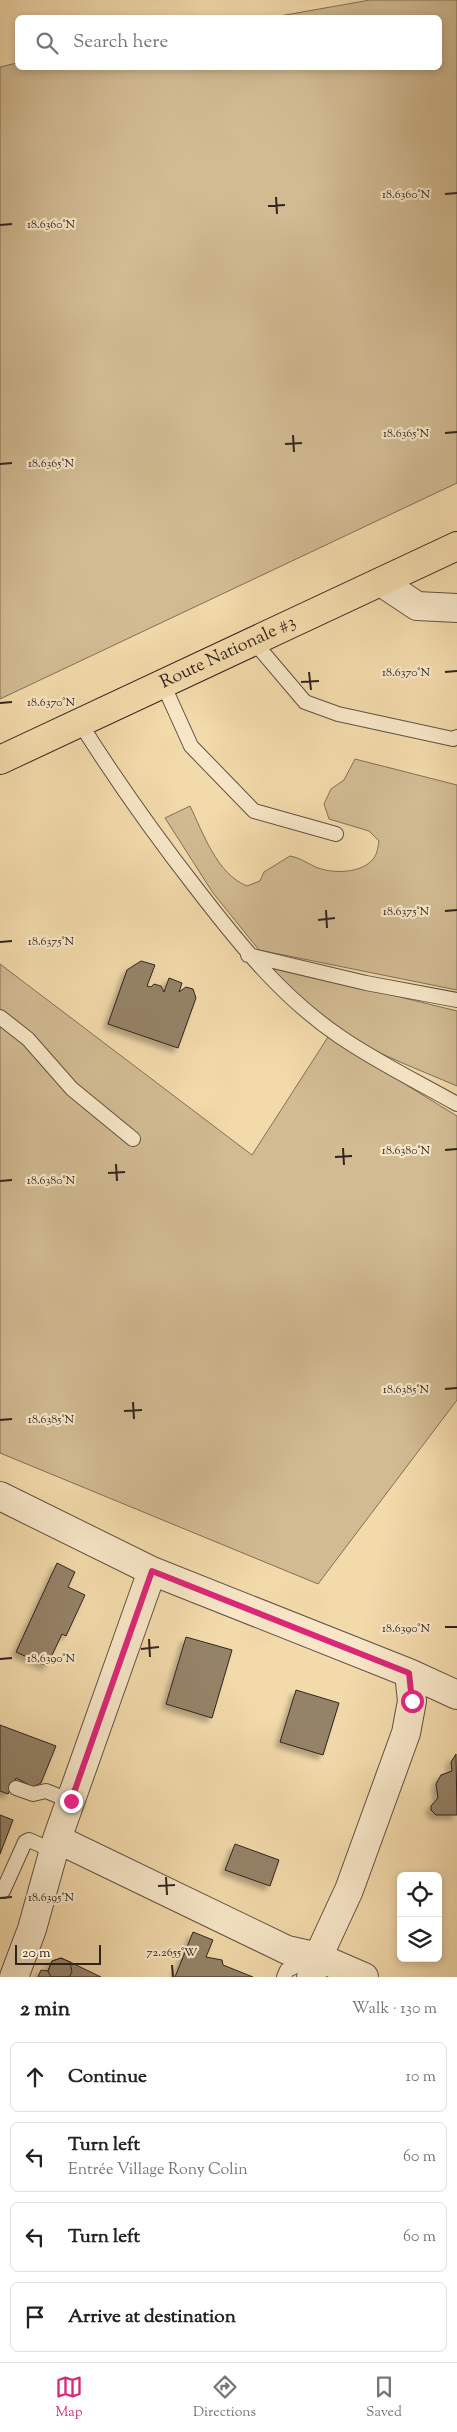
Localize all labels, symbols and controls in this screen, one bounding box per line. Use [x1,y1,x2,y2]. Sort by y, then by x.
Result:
search box [15,15,442,70]
icon: search [33,29,61,57]
text: Search here [73,29,168,56]
text: 18.6360°N [382,186,431,204]
text: 18.6360°N [27,216,76,234]
text: 18.6365°N [383,425,430,443]
text: 18.6365°N [28,455,75,473]
street label: Route Nationale #3 [156,610,300,696]
text: 18.6370°N [382,664,430,682]
text: 18.6370°N [27,694,75,712]
text: 18.6375°N [383,903,430,921]
text: 18.6375°N [28,933,75,951]
text: 18.6380°N [382,1142,431,1160]
text: 18.6380°N [27,1172,76,1190]
text: 18.6385°N [383,1381,430,1399]
text: 18.6385°N [28,1411,75,1429]
text: 18.6390°N [382,1620,430,1638]
text: 18.6390°N [27,1650,75,1668]
route start [401,1690,424,1713]
route end [60,1790,83,1813]
map controls [397,1872,442,1962]
button: locate [397,1872,442,1917]
text: 18.6395°N [28,1889,75,1907]
button: layers [397,1917,442,1962]
scale bar [15,1942,101,1965]
text: 20 m [22,1944,51,1964]
text: 72.2655°W [147,1944,198,1962]
text: 2 min [20,1995,70,2025]
text: Walk · 130 m [352,1998,437,2021]
icon: ahead [21,2063,49,2091]
text: Continue [68,2064,147,2091]
text: 10 m [406,2066,436,2089]
text: Turn left [68,2132,140,2159]
icon: left [21,2143,49,2171]
text: 60 m [403,2146,436,2169]
text: Entrée Village Rony Colin [68,2159,248,2182]
icon: left [21,2223,49,2251]
text: Turn left [68,2224,140,2251]
text: 60 m [403,2226,436,2249]
icon: arrive [21,2303,49,2331]
text: Arrive at destination [68,2304,236,2331]
tab: Map [55,2373,83,2423]
tab: Directions [193,2373,256,2423]
tab: Saved [366,2373,402,2423]

